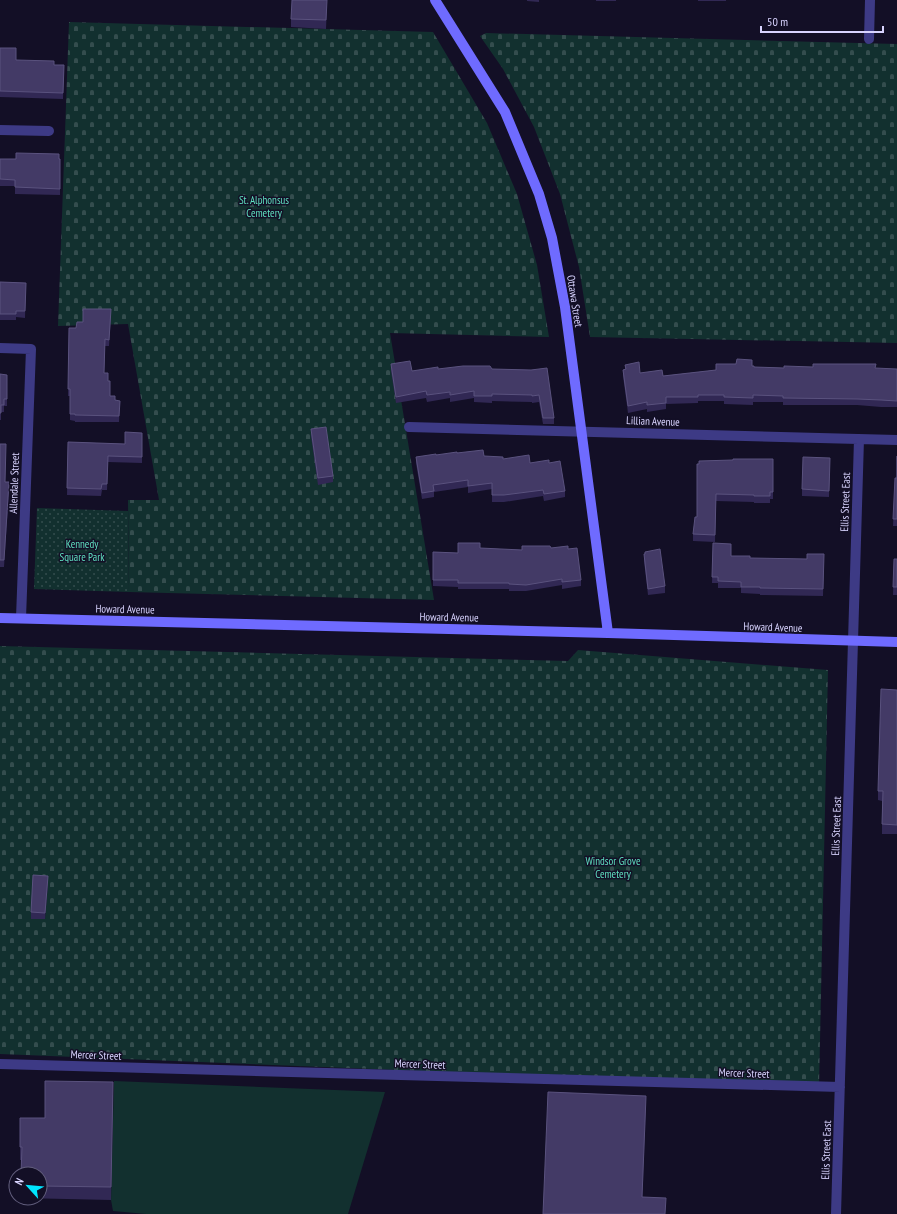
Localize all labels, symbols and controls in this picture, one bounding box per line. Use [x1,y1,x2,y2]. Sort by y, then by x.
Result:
scale bar [761,8,883,34]
text: 50 m [767,14,788,29]
park label: St. Alphonsus Cemetery [239,193,289,220]
street label: Ottawa Street [564,274,586,328]
street label: Lillian Avenue [626,413,680,429]
street label: Allendale Street [6,452,22,514]
street label: Ellis Street East [837,472,853,532]
park label: Kennedy Square Park [60,537,105,564]
street label: Howard Avenue [95,601,155,617]
street label: Howard Avenue [419,609,479,625]
street label: Howard Avenue [743,619,803,635]
street label: Ellis Street East [828,796,844,856]
park label: Windsor Grove Cemetery [585,854,641,881]
street label: Mercer Street [70,1047,122,1063]
street label: Mercer Street [394,1056,446,1072]
street label: Mercer Street [718,1065,770,1081]
street label: Ellis Street East [818,1120,834,1180]
north arrow [8,1166,48,1206]
text: N [12,1176,27,1187]

